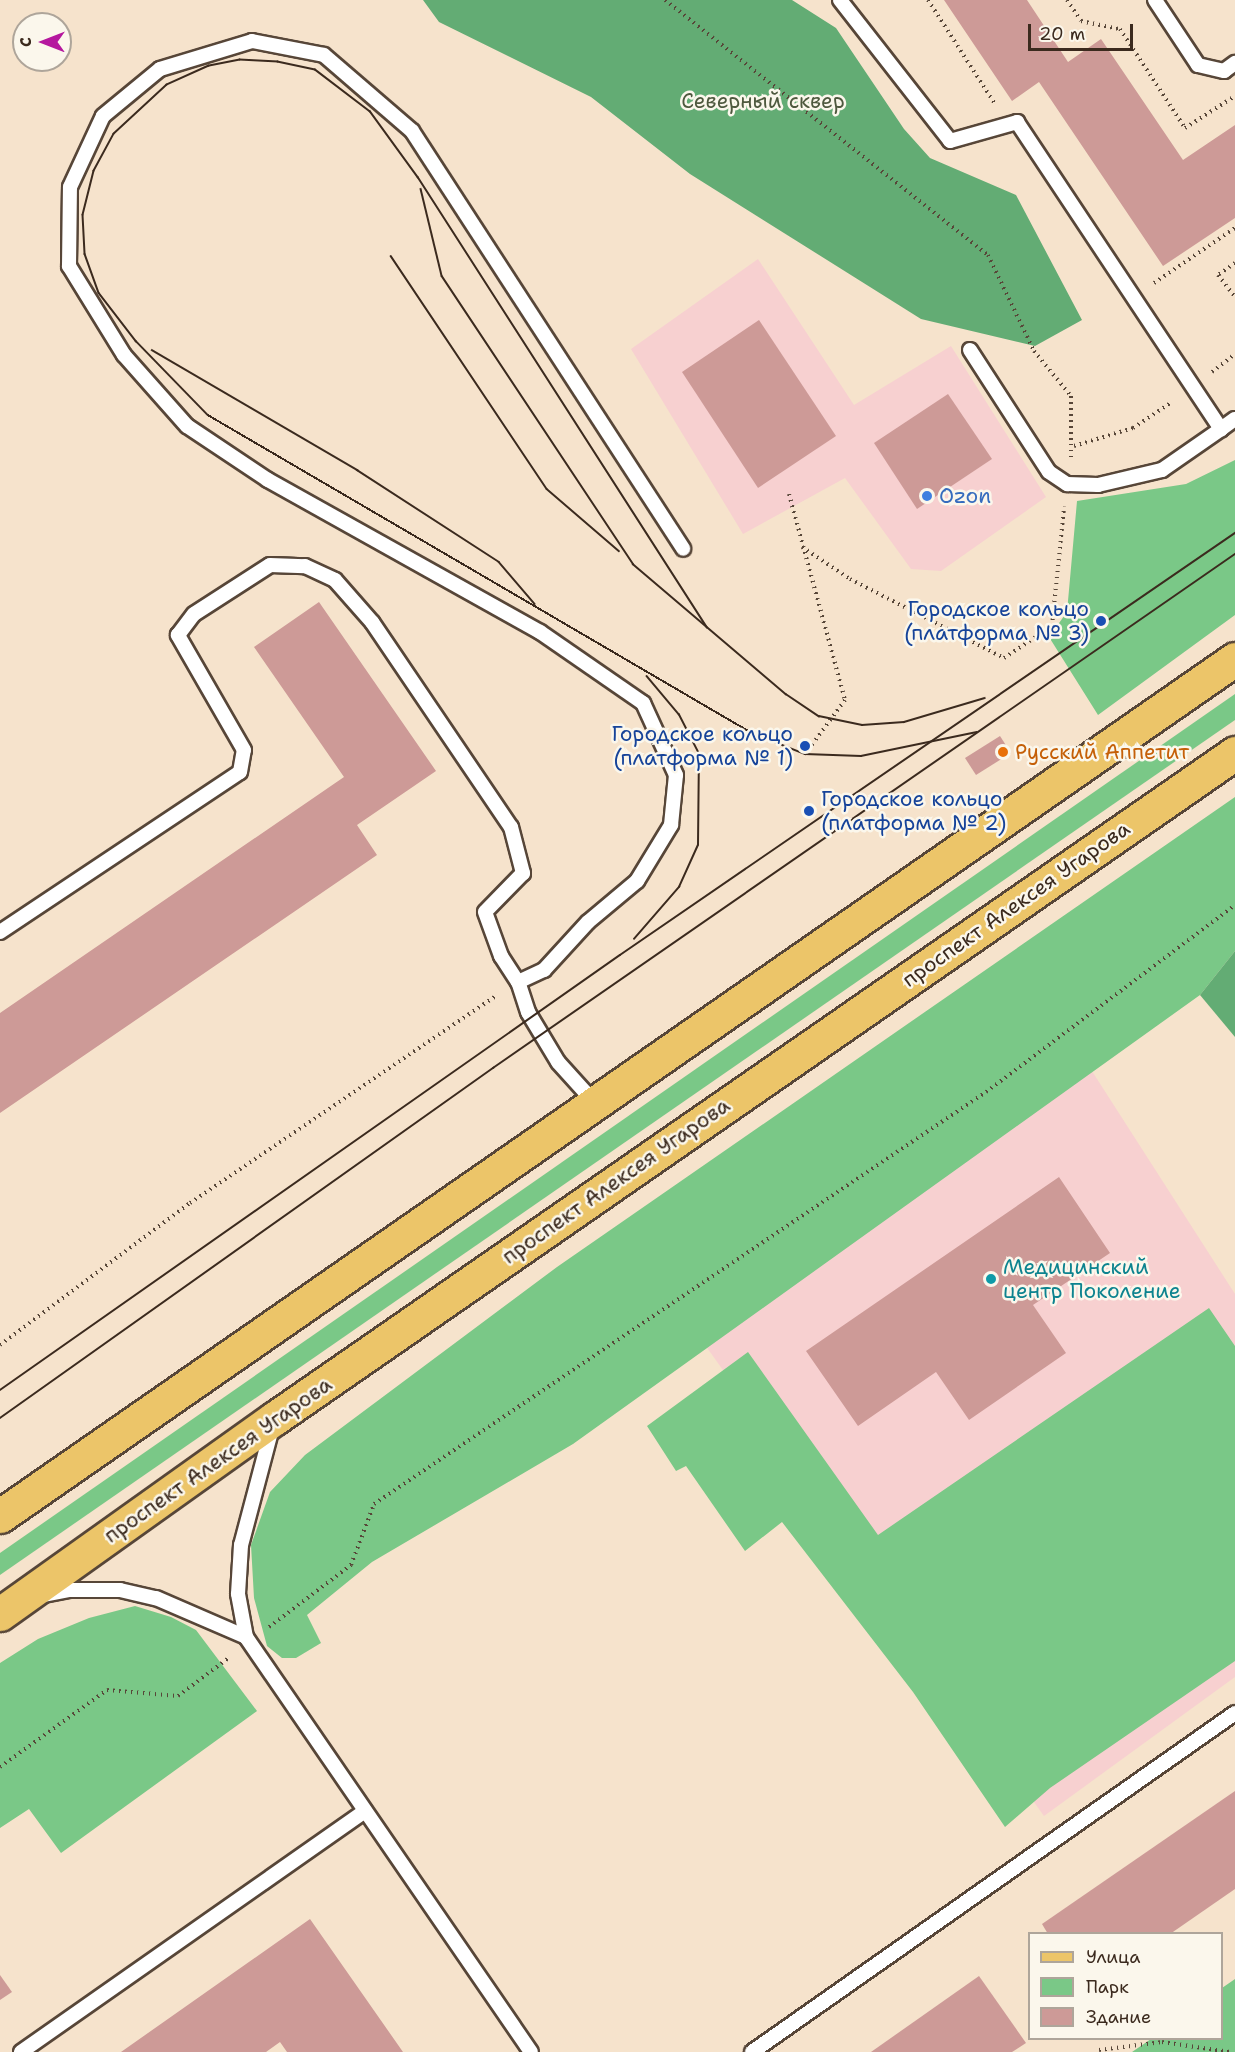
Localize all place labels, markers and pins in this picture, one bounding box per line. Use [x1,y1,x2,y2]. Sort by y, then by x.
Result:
place label: Ozon [939,483,991,509]
marker: Ozon [920,489,934,503]
place label: Городское кольцо (платформа № 3) [904,596,1089,646]
marker: Городское кольцо (платформа № 3) [1094,614,1108,628]
place label: Городское кольцо (платформа № 1) [612,721,793,771]
marker: Городское кольцо (платформа № 1) [798,739,812,753]
place label: Русский Аппетит [1015,739,1189,765]
marker: Русский Аппетит [996,745,1010,759]
place label: Городское кольцо (платформа № 2) [821,786,1006,836]
marker: Городское кольцо (платформа № 2) [802,804,816,818]
place label: Медицинский центр Поколение [1003,1254,1181,1304]
marker: Медицинский центр Поколение [984,1272,998,1286]

